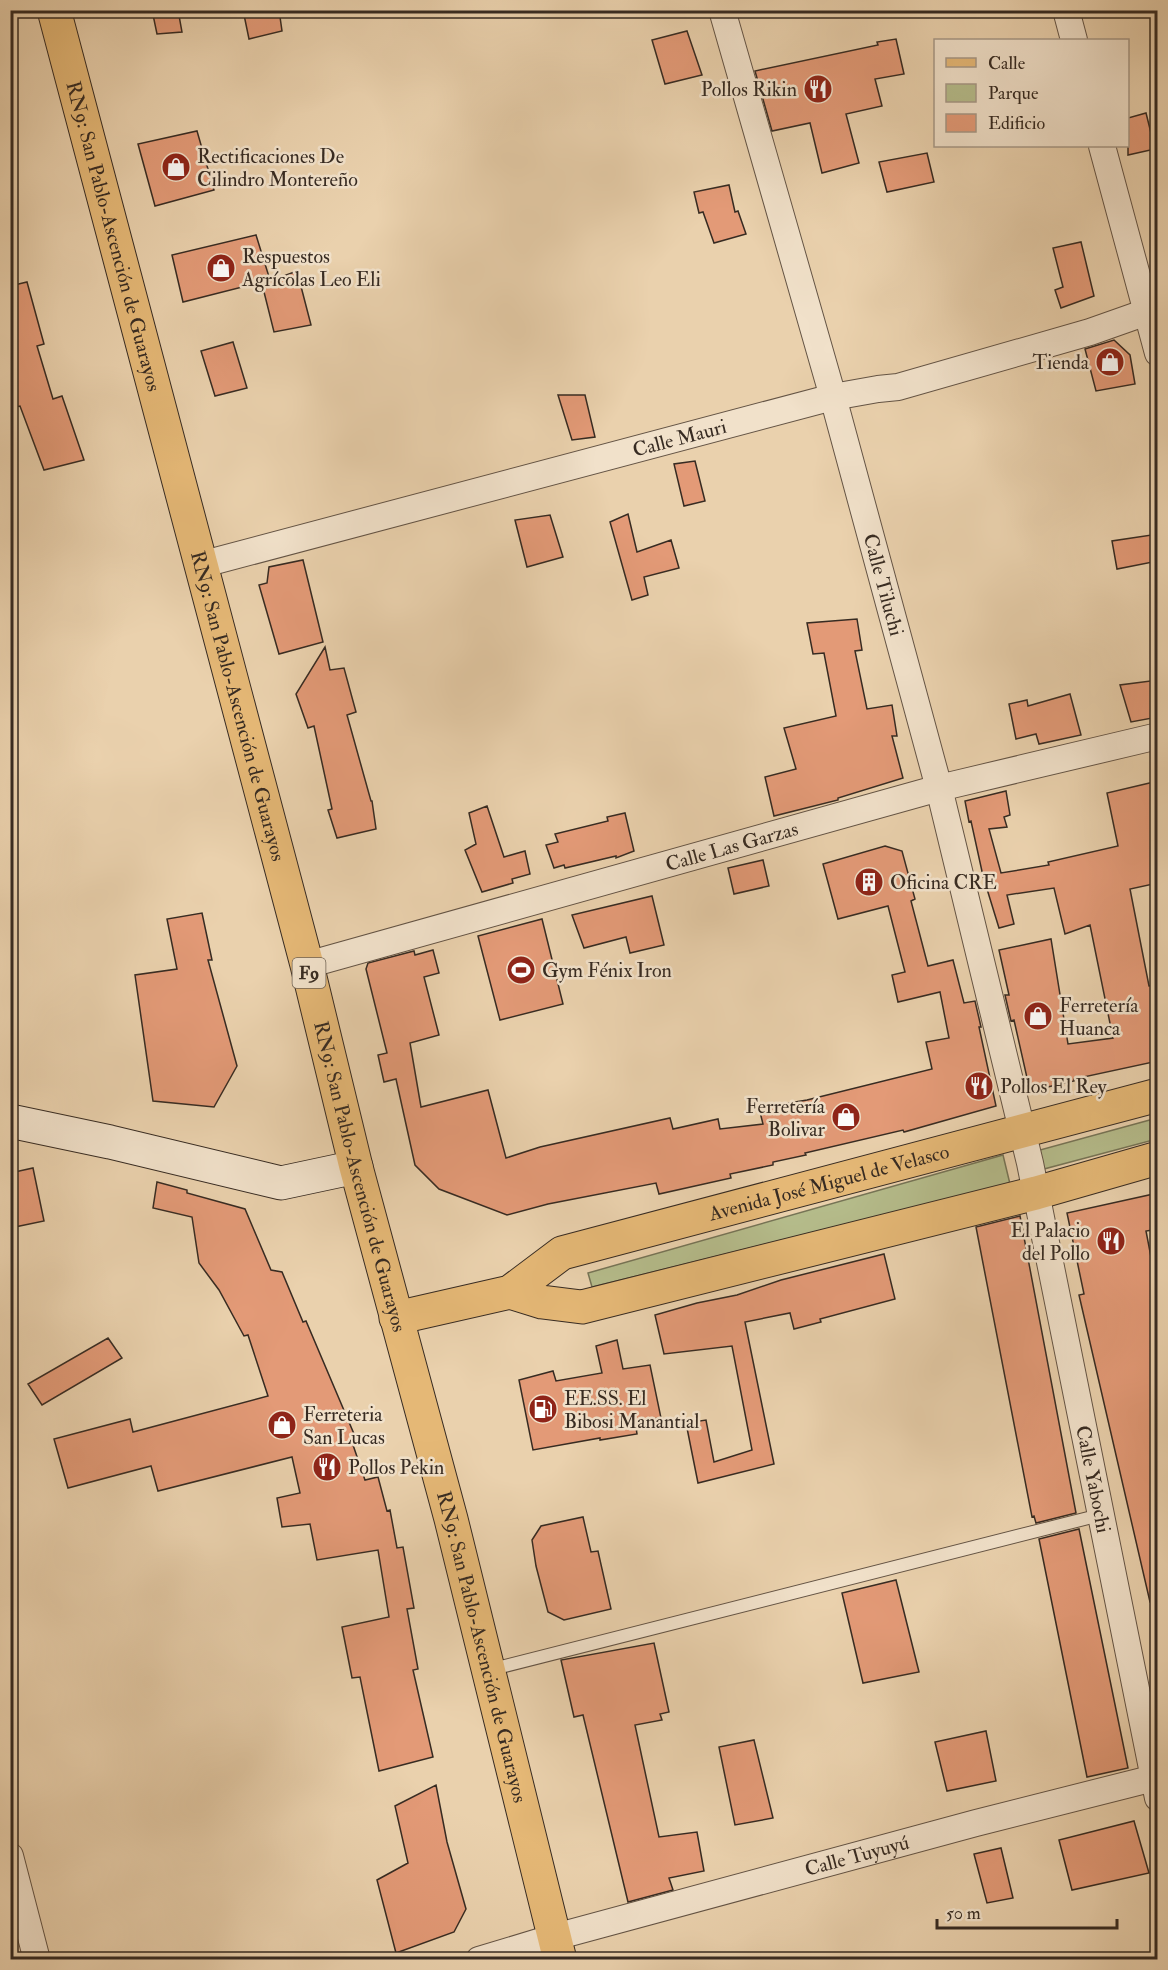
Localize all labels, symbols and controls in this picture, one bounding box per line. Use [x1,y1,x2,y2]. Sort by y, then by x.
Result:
legend [934,39,1129,147]
text: Calle [988,52,1026,75]
restaurant icon: Pollos Rikin [802,73,834,105]
place label: Pollos Rikin [701,77,797,102]
street label: RN9: San Pablo-Ascención de Guarayos [60,78,167,394]
text: Parque [988,82,1039,105]
text: Edificio [988,112,1045,135]
place label: Rectificaciones De Cilindro Montereño [197,144,358,192]
shop icon: Rectificaciones De Cilindro Montereño [160,151,192,183]
place label: Respuestos Agrícolas Leo Eli [241,244,381,292]
shop icon: Respuestos Agrícolas Leo Eli [205,252,237,284]
shop icon: Tienda [1094,346,1126,378]
place label: Tienda [1032,350,1090,375]
street label: Calle Mauri [630,414,729,463]
street label: Calle Tiluchi [858,531,909,639]
street label: RN9: San Pablo-Ascención de Guarayos [185,548,291,864]
street label: Calle Las Garzas [663,816,801,877]
building icon: Oficina CRE [853,866,885,898]
place label: Oficina CRE [890,870,997,895]
sports icon: Gym Fénix Iron [505,954,537,986]
road number: F9 [292,958,326,988]
place label: Gym Fénix Iron [542,958,672,983]
place label: Ferretería Huanca [1059,993,1139,1041]
shop icon: Ferretería Huanca [1022,1000,1054,1032]
street label: RN9: San Pablo-Ascención de Guarayos [308,1019,412,1335]
restaurant icon: Pollos El Rey [963,1070,995,1102]
place label: Pollos El Rey [1000,1074,1108,1099]
place label: Ferretería Bolivar [746,1094,826,1142]
shop icon: Ferretería Bolivar [830,1101,862,1133]
street label: Avenida José Miguel de Velasco [705,1139,952,1227]
place label: El Palacio del Pollo [1011,1218,1090,1266]
restaurant icon: El Palacio del Pollo [1095,1225,1127,1257]
place label: EE.SS. El Bibosi Manantial [564,1386,699,1434]
fuel station icon: EE.SS. El Bibosi Manantial [527,1393,559,1425]
place label: Ferreteria San Lucas [303,1402,385,1450]
shop icon: Ferreteria San Lucas [266,1409,298,1441]
street label: Calle Yabochi [1070,1423,1116,1535]
restaurant icon: Pollos Pekin [311,1451,343,1483]
place label: Pollos Pekin [348,1455,444,1480]
street label: RN9: San Pablo-Ascención de Guarayos [431,1488,533,1805]
street label: Calle Tuyuyú [802,1830,912,1882]
scale bar [937,1892,1117,1930]
text: 50 m [946,1902,981,1925]

